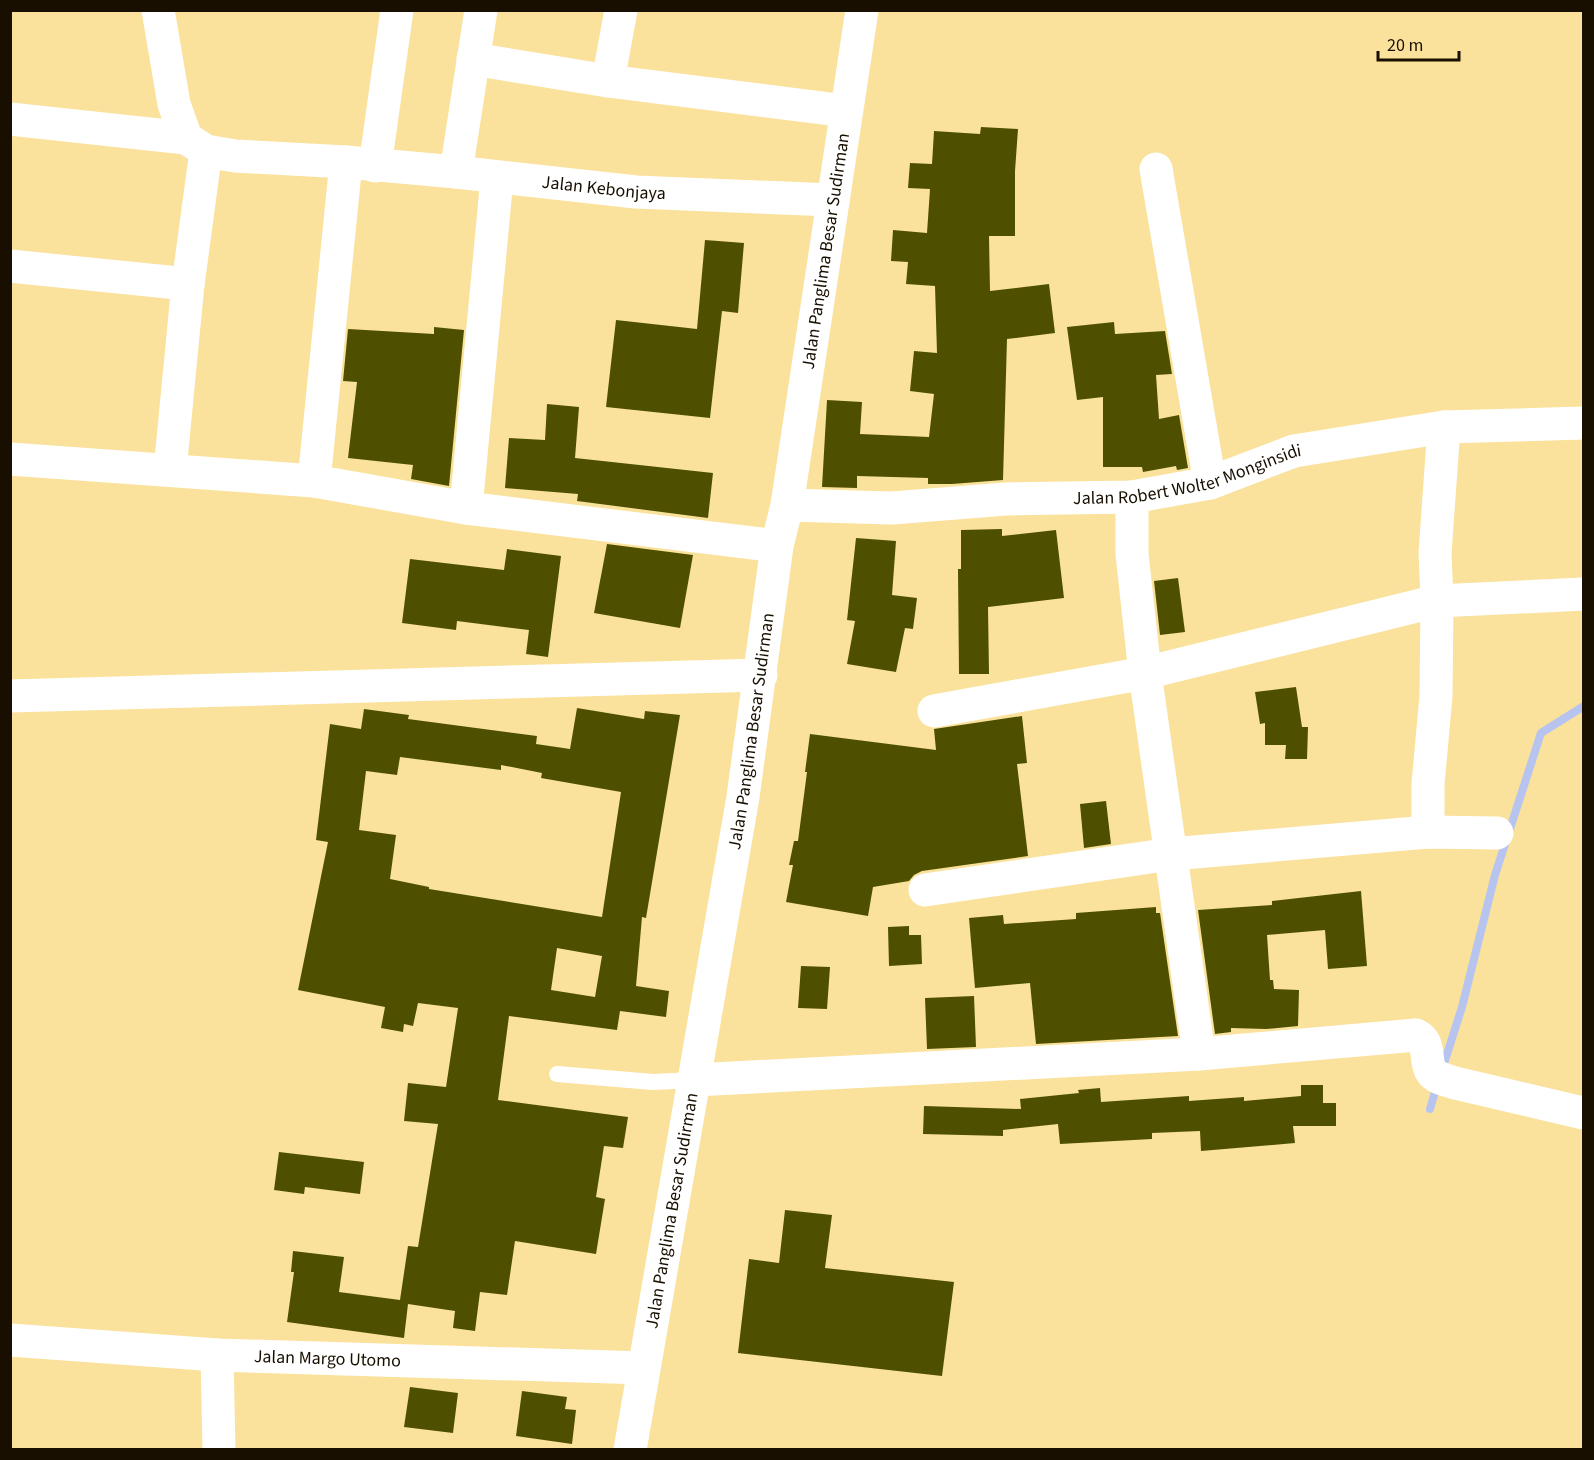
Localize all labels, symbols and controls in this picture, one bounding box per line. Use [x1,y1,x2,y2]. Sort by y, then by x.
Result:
scale bar [1378,24,1459,62]
text: 20 m [1387,33,1423,58]
street label: Jalan Panglima Besar Sudirman [795,131,856,371]
street label: Jalan Kebonjaya [541,169,666,206]
street label: Jalan Robert Wolter Monginsidi [1073,438,1303,510]
street label: Jalan Panglima Besar Sudirman [722,611,780,852]
street label: Jalan Panglima Besar Sudirman [639,1091,704,1330]
street label: Jalan Margo Utomo [253,1344,401,1373]

